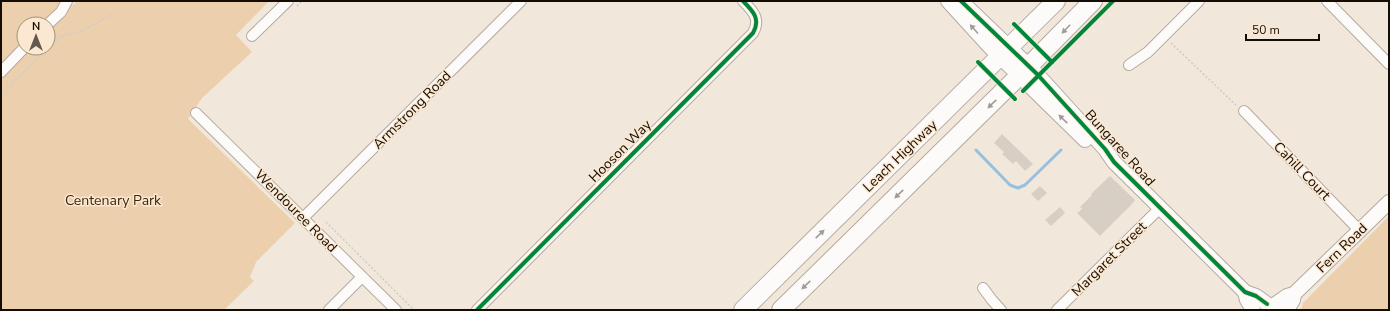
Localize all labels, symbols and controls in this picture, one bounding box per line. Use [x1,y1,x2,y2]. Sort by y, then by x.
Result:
north arrow [16,16,56,56]
scale bar [1246,16,1319,42]
text: N [32,19,40,34]
text: 50 m [1252,22,1280,38]
one-way arrow [969,24,979,34]
one-way arrow [1061,24,1070,34]
street label: Armstrong Road [369,67,455,153]
one-way arrow [987,99,997,108]
street label: Bungaree Road [1081,106,1159,190]
one-way arrow [1058,114,1068,124]
street label: Hooson Way [584,115,656,187]
street label: Leach Highway [859,115,942,196]
street label: Cahill Court [1269,138,1335,204]
street label: Wendouree Road [250,165,342,257]
one-way arrow [894,190,904,199]
park label: Centenary Park [65,191,162,210]
street label: Margaret Street [1067,217,1151,301]
street label: Fern Road [1312,219,1372,277]
one-way arrow [815,229,825,239]
one-way arrow [801,280,811,290]

